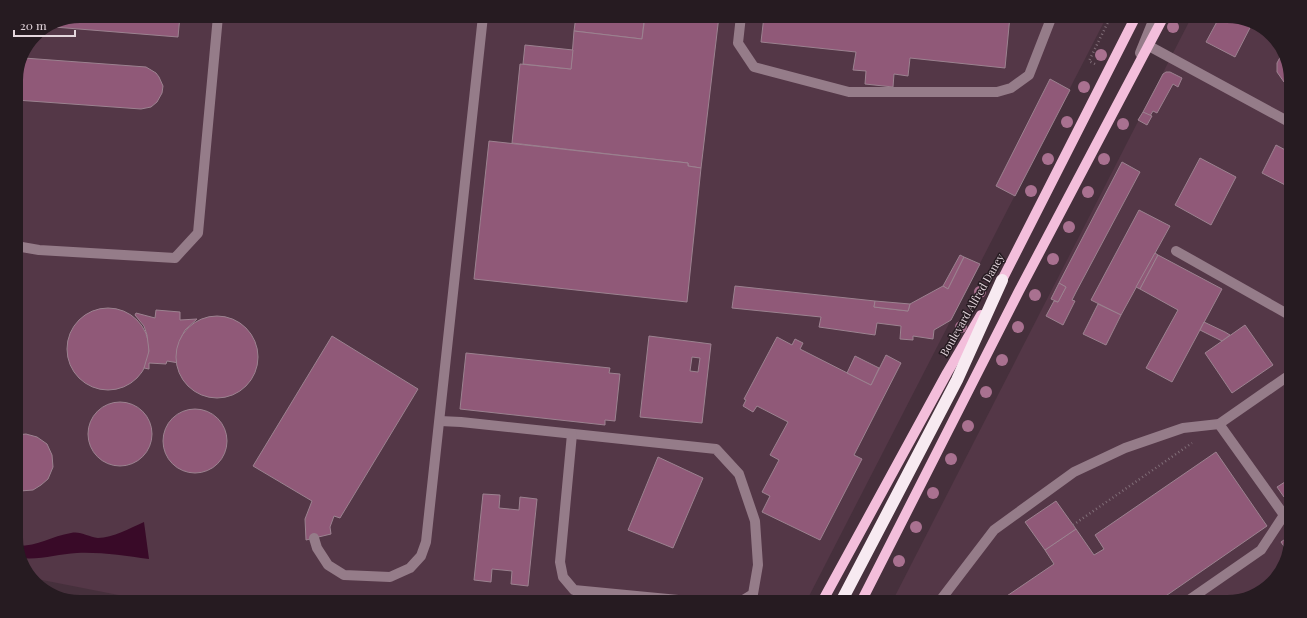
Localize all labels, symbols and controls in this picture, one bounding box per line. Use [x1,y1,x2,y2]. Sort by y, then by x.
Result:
scale bar [14,12,75,38]
text: 20 m [20,17,47,33]
street label: Boulevard Alfred Daney [936,250,1007,359]

